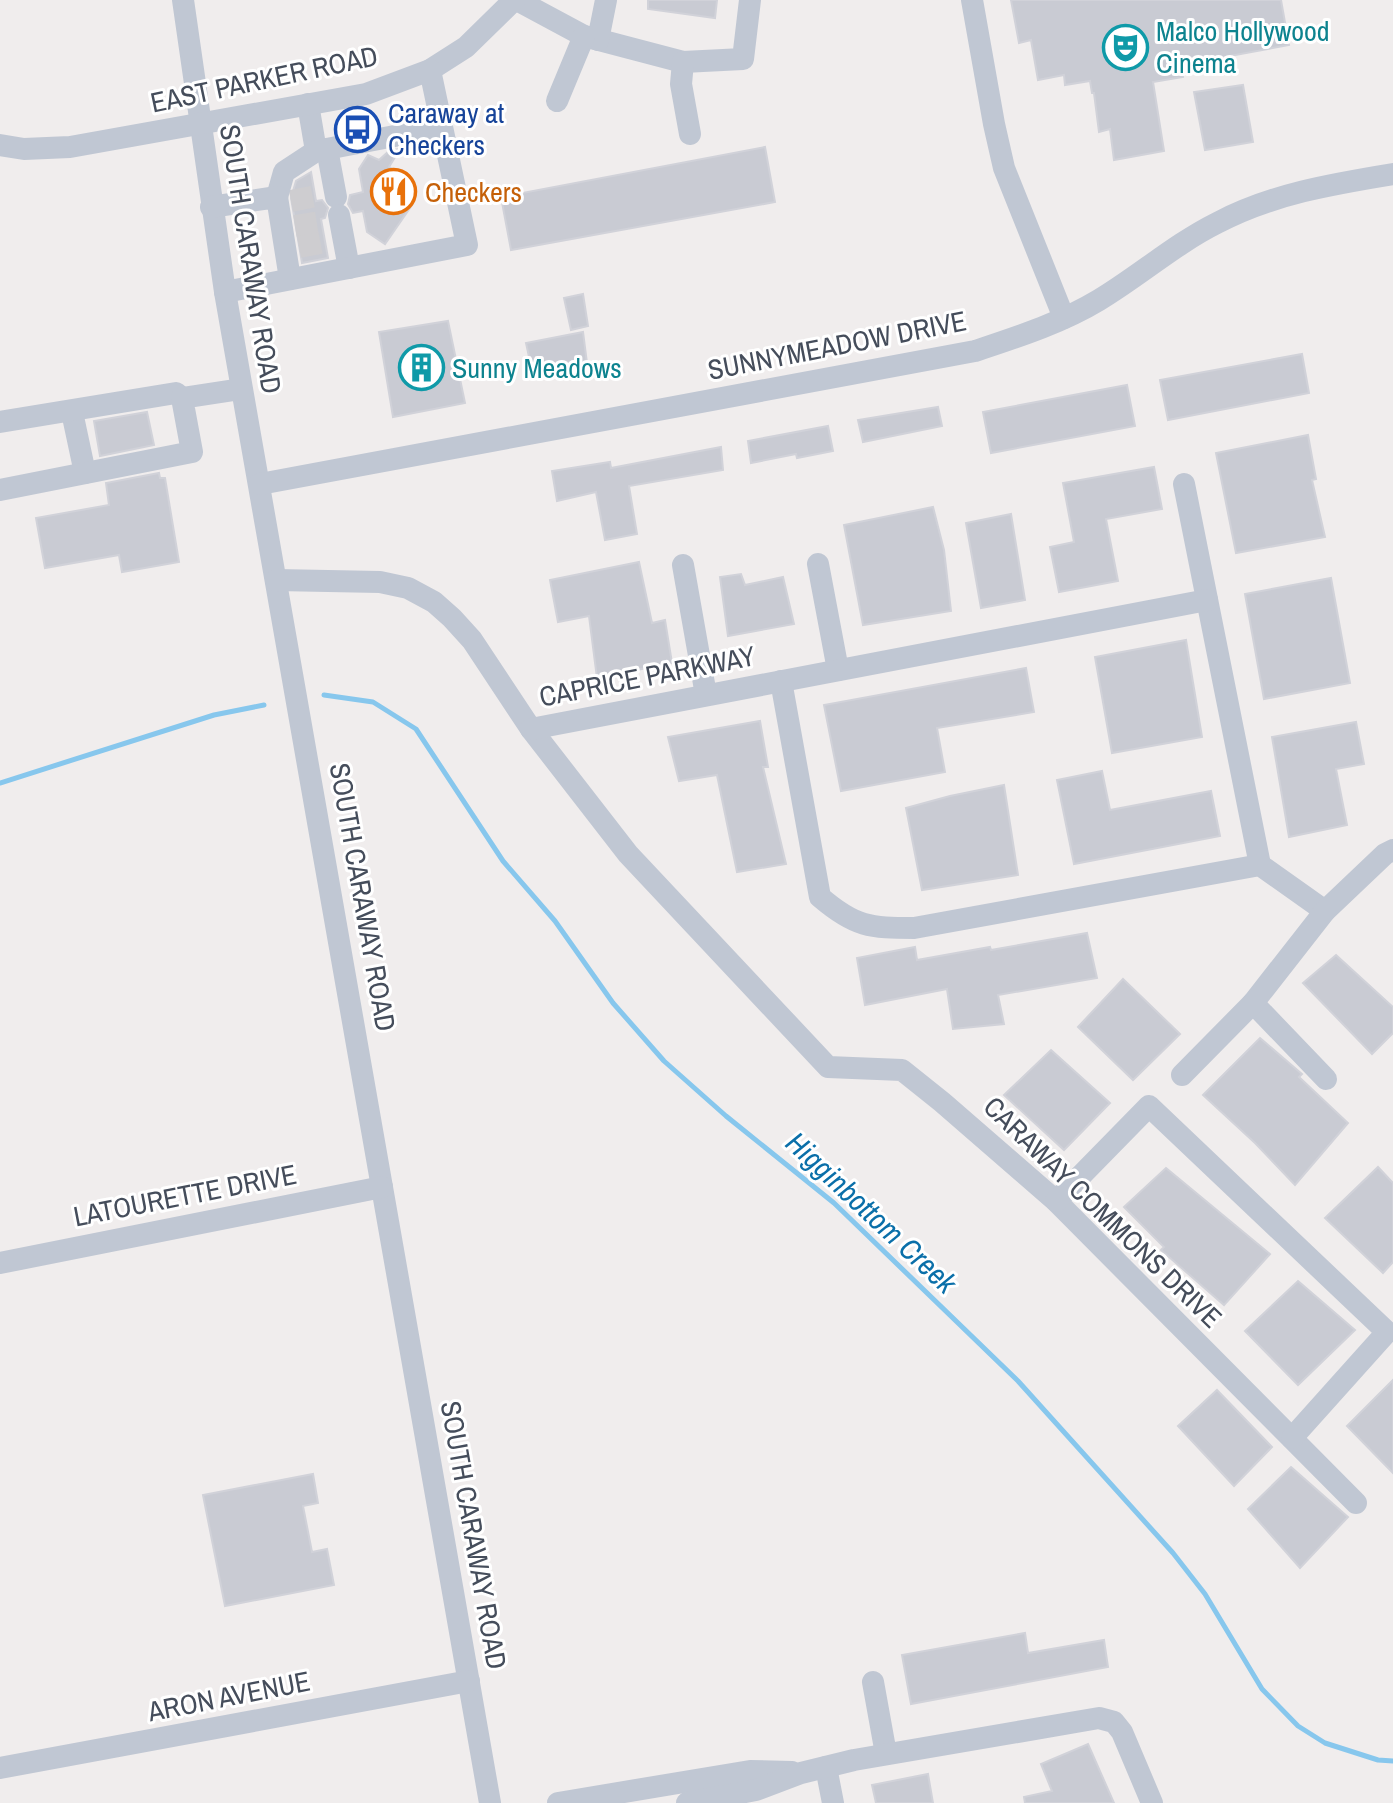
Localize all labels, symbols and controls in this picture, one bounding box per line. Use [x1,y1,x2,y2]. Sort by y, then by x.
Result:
place label: Malco Hollywood Cinema [1156,12,1330,82]
theatre icon: Malco Hollywood Cinema [1101,23,1149,71]
street label: EAST PARKER ROAD [147,36,381,122]
place label: Caraway at Checkers [388,94,504,164]
bus stop icon: Caraway at Checkers [333,105,381,153]
street label: SOUTH CARAWAY ROAD [211,122,291,396]
restaurant icon: Checkers [370,168,418,216]
place label: Checkers [425,173,522,211]
street label: SUNNYMEADOW DRIVE [704,301,970,389]
building icon: Sunny Meadows [397,344,445,392]
place label: Sunny Meadows [452,349,622,387]
street label: CAPRICE PARKWAY [536,636,759,716]
street label: SOUTH CARAWAY ROAD [321,760,405,1034]
street label: CARAWAY COMMONS DRIVE [976,1088,1230,1336]
water label: Higginbottom Creek [778,1123,967,1303]
street label: LATOURETTE DRIVE [70,1155,300,1235]
street label: SOUTH CARAWAY ROAD [432,1398,516,1672]
street label: ARON AVENUE [144,1662,313,1731]

